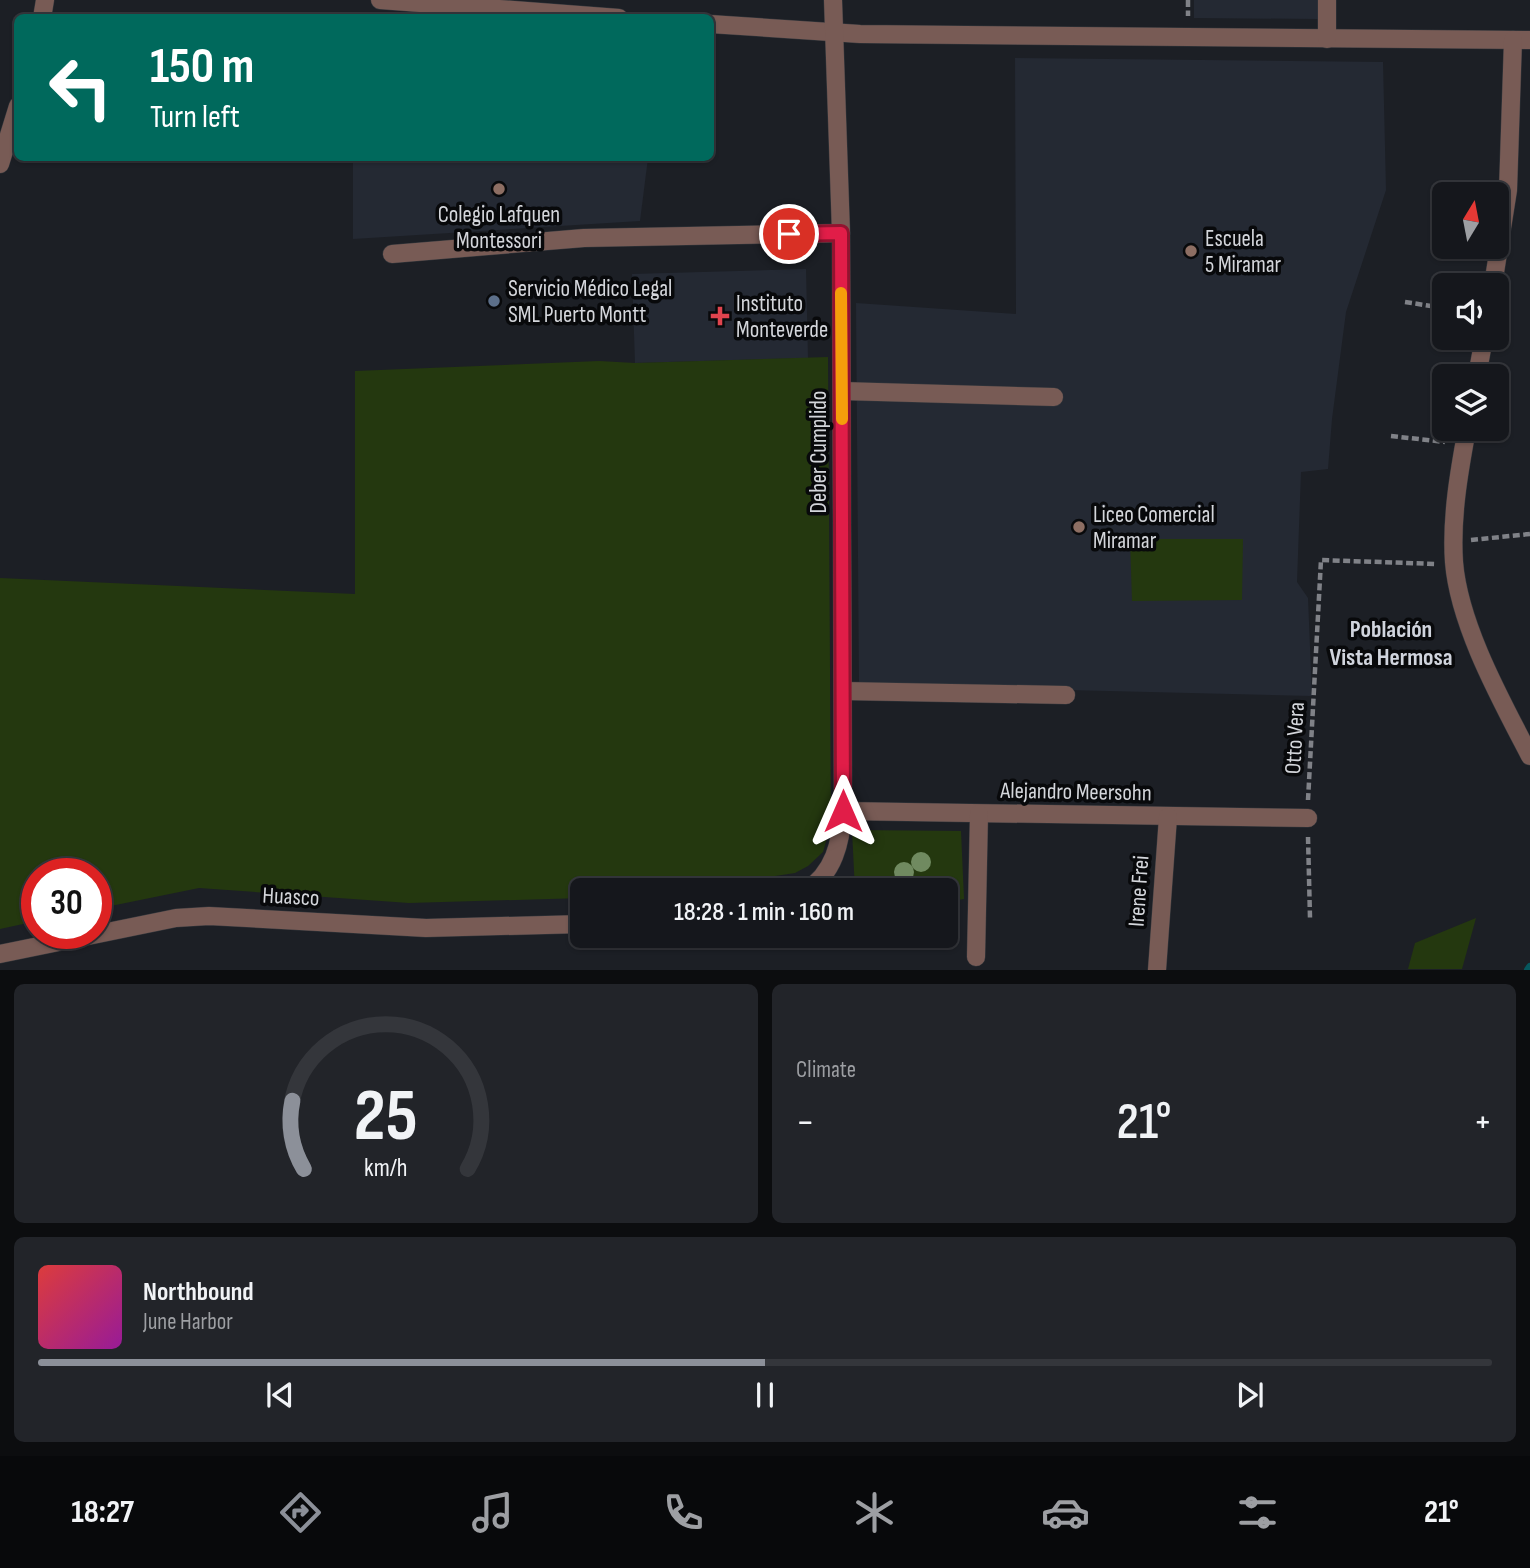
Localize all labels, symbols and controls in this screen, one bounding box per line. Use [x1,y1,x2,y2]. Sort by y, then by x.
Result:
text: 150 m [150,38,254,97]
icon: left [35,42,126,133]
text: Turn left [150,98,240,137]
marker: Colegio Lafquen Montessori [491,181,507,197]
north arrow [1432,182,1508,259]
map controls [1432,182,1509,441]
place label: Colegio Lafquen Montessori [438,201,560,255]
pin [759,204,819,264]
icon: arrive [770,215,808,253]
place label: Escuela 5 Miramar [1205,225,1282,279]
marker: Escuela 5 Miramar [1183,243,1199,259]
button: sound [1432,273,1509,350]
place label: Servicio Médico Legal SML Puerto Montt [508,275,672,329]
place label: Instituto Monteverde [736,290,828,344]
marker: Servicio Médico Legal SML Puerto Montt [486,293,502,309]
marker: Instituto Monteverde [710,306,730,326]
button: layers [1432,364,1509,441]
street label: Deber Cumplido [805,391,833,513]
place label: Liceo Comercial Miramar [1093,501,1215,555]
marker: Liceo Comercial Miramar [1071,519,1087,535]
district label: Población Vista Hermosa [1329,615,1453,672]
street label: Otto Vera [1279,701,1311,775]
position arrow [806,774,880,848]
street label: Alejandro Meersohn [999,777,1152,807]
street label: Irene Frei [1123,855,1155,928]
speed limit sign: 30 [21,858,112,949]
street label: Huasco [262,882,320,912]
text: 18:28 · 1 min · 160 m [674,897,854,928]
text: Climate [796,1056,856,1084]
text: 25 [354,1074,418,1162]
text: 21° [1117,1091,1171,1154]
text: − [796,1100,815,1145]
text: + [1473,1100,1492,1145]
text: km/h [364,1153,408,1184]
text: Northbound [143,1277,254,1308]
text: June Harbor [143,1308,233,1336]
icon: previous [261,1376,299,1414]
icon: pause [746,1376,784,1414]
icon: next [1231,1376,1269,1414]
icon: directions [276,1488,325,1537]
icon: music [468,1488,517,1537]
icon: phone [659,1488,708,1537]
icon: climate [850,1488,899,1537]
icon: car [1041,1488,1090,1537]
icon: filters [1233,1488,1282,1537]
text: 18:27 [71,1493,134,1532]
text: 21° [1424,1493,1459,1532]

